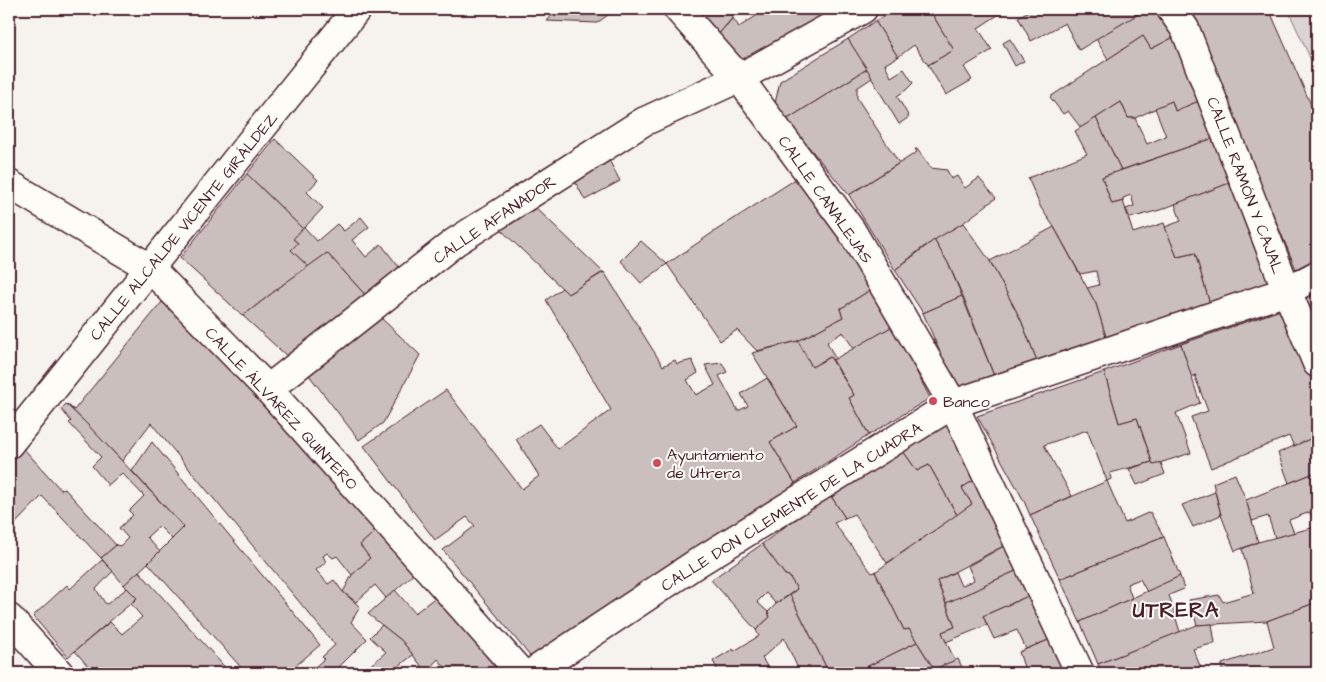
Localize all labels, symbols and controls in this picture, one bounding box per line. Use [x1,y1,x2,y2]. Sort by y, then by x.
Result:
street label: CALLE RAMÓN Y CAJAL [1201,94,1289,277]
street label: CALLE ALCALDE VICENTE GIRÁLDEZ [85,108,283,345]
street label: CALLE CANALEJAS [773,131,878,268]
street label: CALLE AFANADOR [429,170,560,269]
street label: CALLE ÁLVAREZ QUINTERO [200,322,363,495]
place label: Banco [943,391,990,413]
marker: Banco [927,395,939,407]
street label: CALLE DON CLEMENTE DE LA CUADRA [657,417,926,597]
place label: Ayuntamiento de Utrera [667,444,764,484]
marker: Ayuntamiento de Utrera [651,457,663,469]
district label: UTRERA [1133,596,1219,625]

